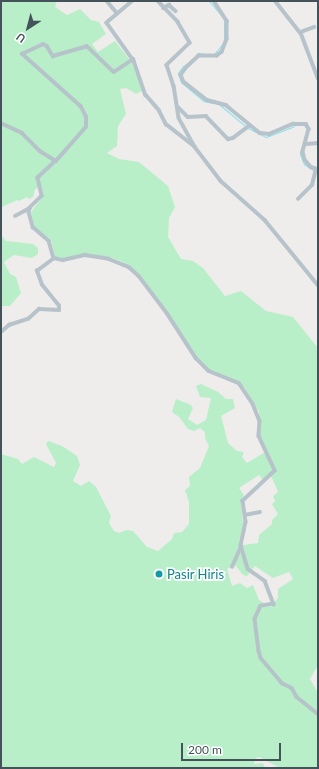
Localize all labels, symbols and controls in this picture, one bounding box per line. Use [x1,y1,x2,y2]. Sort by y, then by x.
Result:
north arrow [8,8,48,48]
text: U [14,30,28,46]
place label: Pasir Hiris [167,566,224,582]
marker: Pasir Hiris [154,569,164,579]
scale bar [183,735,283,761]
text: 200 m [188,742,222,757]

